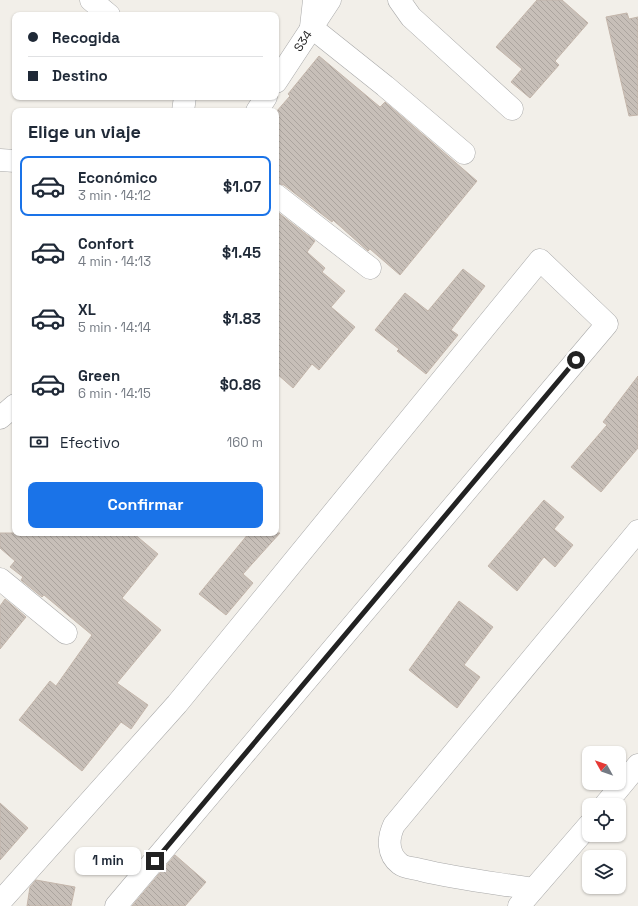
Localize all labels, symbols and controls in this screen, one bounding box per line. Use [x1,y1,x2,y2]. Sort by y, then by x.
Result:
street label: S34 [290,27,316,55]
text: Recogida [52,28,120,47]
text: Destino [52,66,108,85]
text: Elige un viaje [28,120,141,143]
icon: car [30,168,66,204]
text: Económico [78,168,157,187]
text: $1.07 [223,177,261,196]
text: 3 min · 14:12 [78,187,151,204]
icon: car [30,234,66,270]
text: Confort [78,234,134,253]
text: $1.45 [222,243,261,262]
text: 4 min · 14:13 [78,253,151,270]
icon: car [30,300,66,336]
text: XL [78,300,96,319]
text: $1.83 [223,309,261,328]
text: 5 min · 14:14 [78,319,151,336]
route start [567,351,585,369]
icon: car [30,366,66,402]
text: Green [78,366,120,385]
text: $0.86 [220,375,261,394]
text: 6 min · 14:15 [78,385,151,402]
icon: cash [28,431,50,453]
text: Efectivo [60,433,120,452]
text: 160 m [227,434,263,451]
button: Confirmar [28,482,263,528]
north arrow [582,746,626,790]
map controls [582,746,626,894]
button: locate [582,798,626,842]
callout: 1 min [75,847,141,875]
button: layers [582,850,626,894]
text: 1 min [92,852,124,869]
route end [146,852,164,870]

